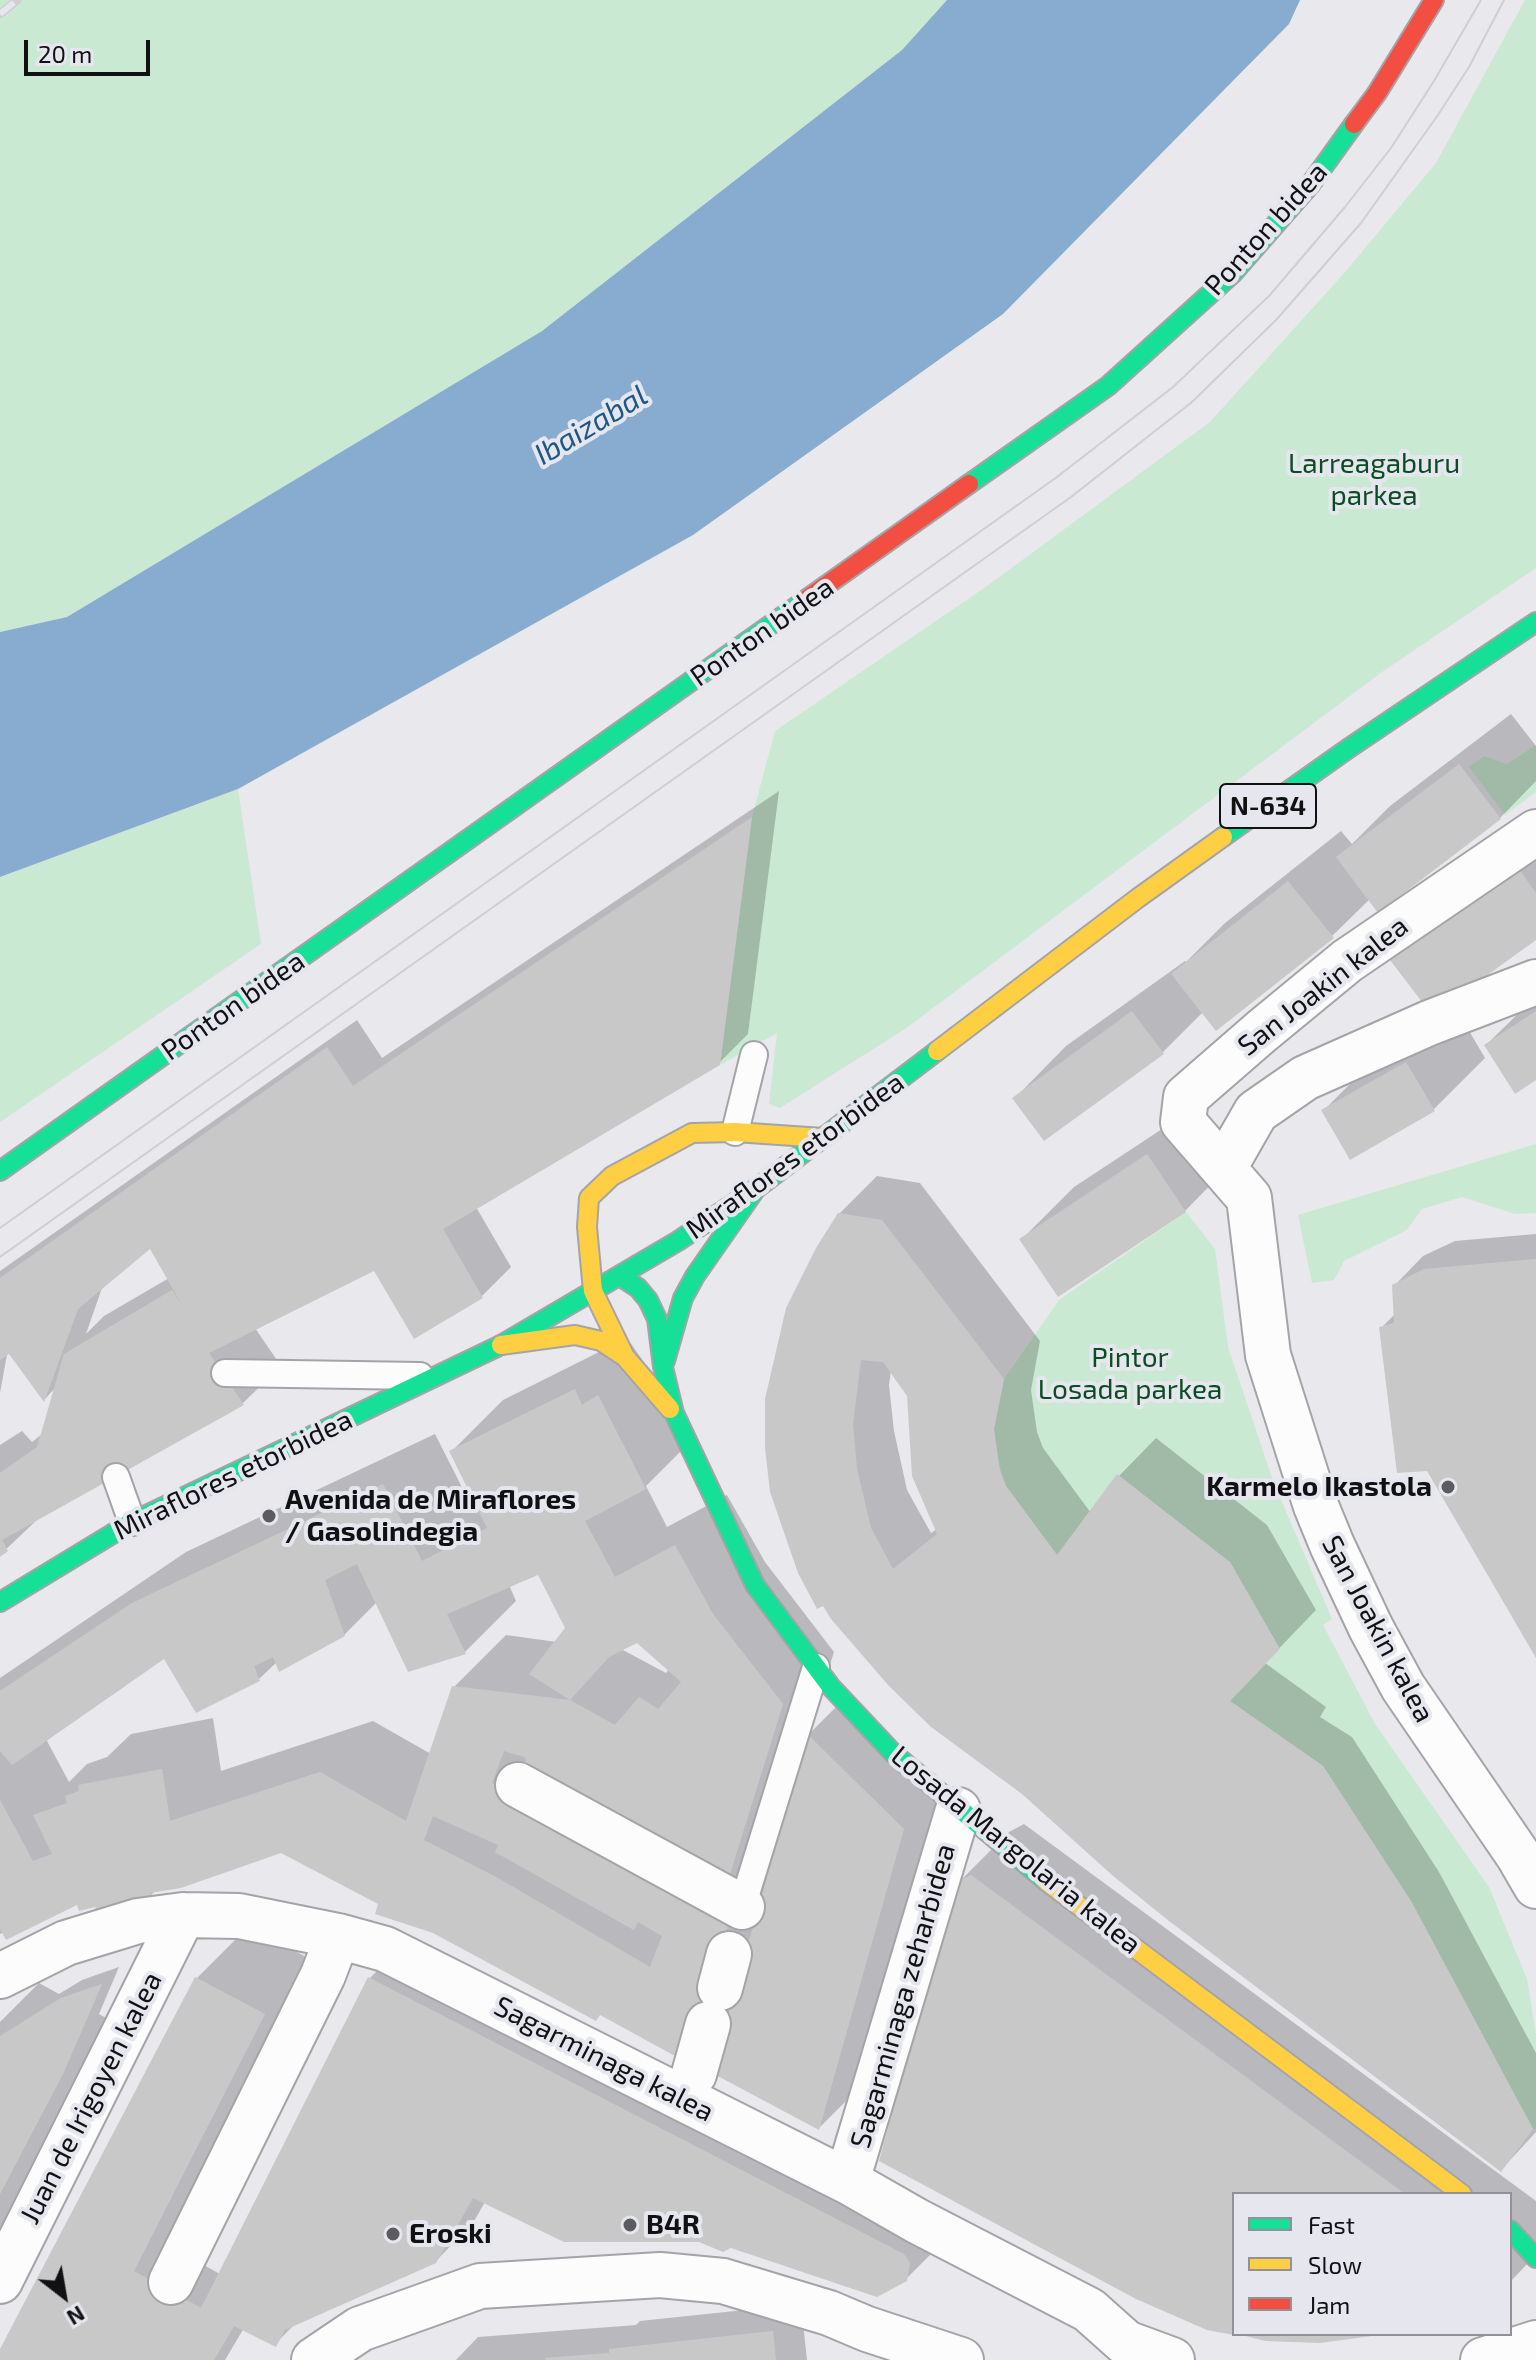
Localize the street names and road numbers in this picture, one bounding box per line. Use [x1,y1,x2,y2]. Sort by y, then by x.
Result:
street label: Ponton bidea [1198,156,1334,302]
street label: Ponton bidea [684,570,840,694]
road number: N-634 [1220,784,1316,828]
street label: San Joakin kalea [1231,909,1415,1063]
street label: Ponton bidea [155,944,311,1068]
street label: Miraflores etorbidea [679,1066,911,1246]
street label: Miraflores etorbidea [108,1403,358,1547]
street label: San Joakin kalea [1315,1530,1441,1728]
street label: Losada Margolaria kalea [884,1739,1148,1961]
street label: Sagarminaga zeharbidea [843,1840,963,2152]
street label: Juan de Irigoyen kalea [13,1967,169,2229]
street label: Sagarminaga kalea [489,1989,719,2129]

